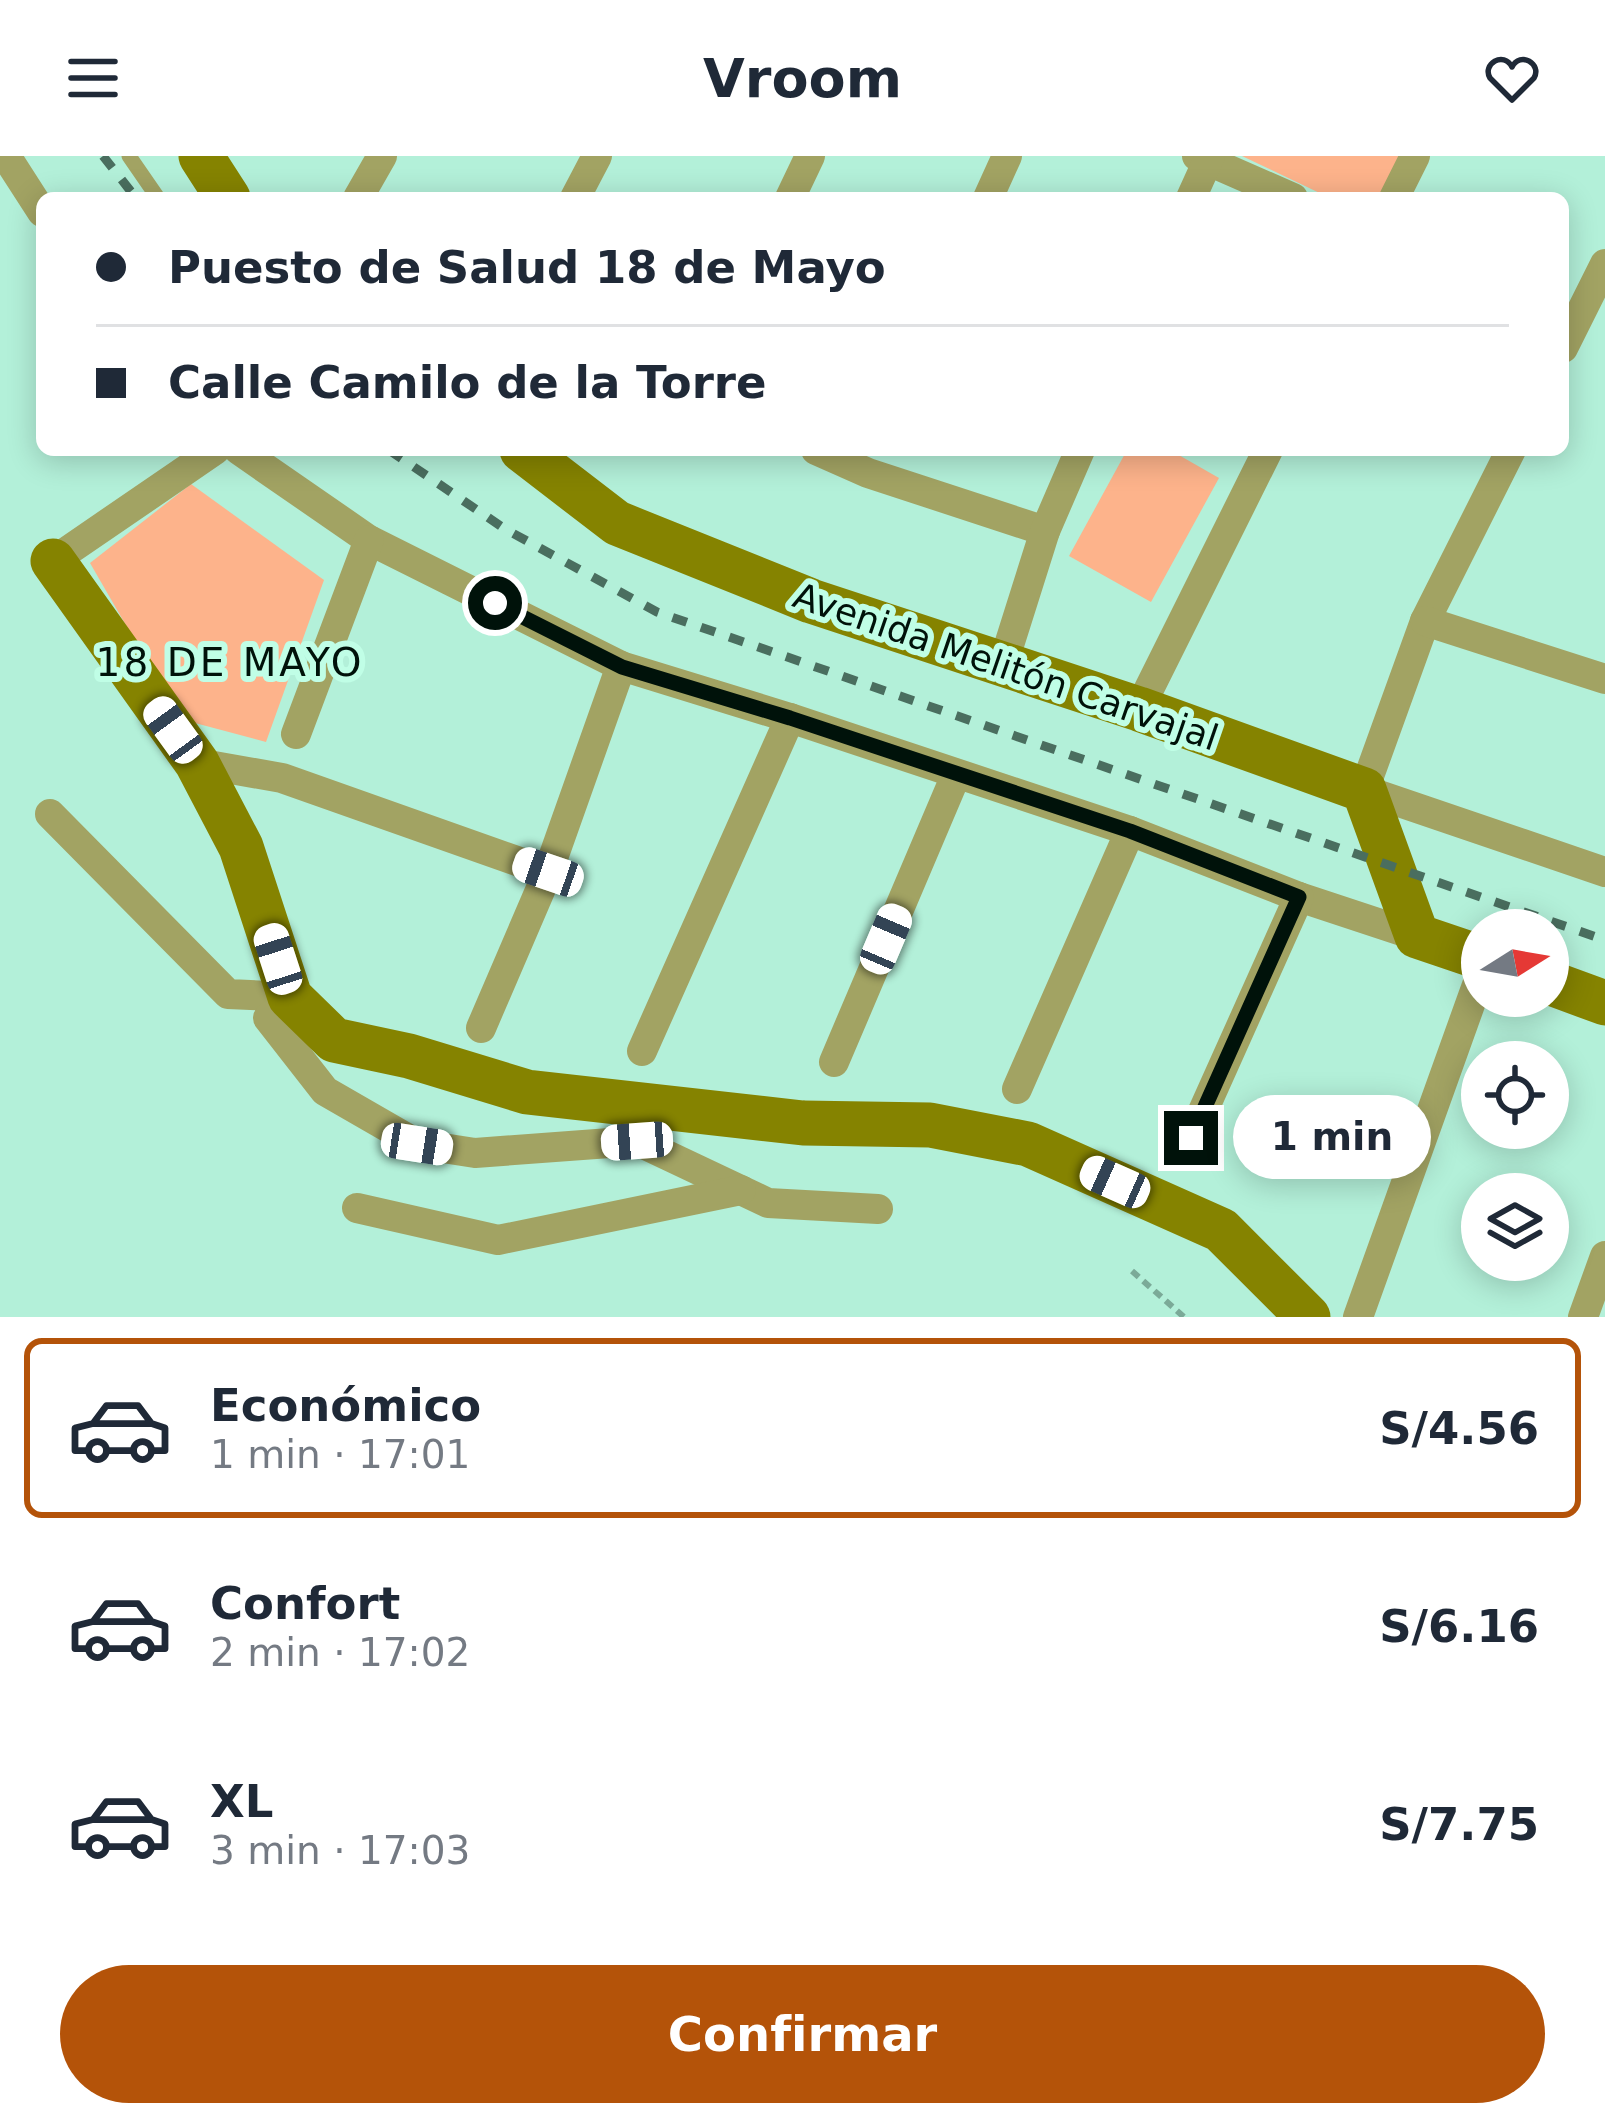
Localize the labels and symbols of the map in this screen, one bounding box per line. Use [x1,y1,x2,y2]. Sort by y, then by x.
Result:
street label: Avenida Melitón Carvajal [788,574,1223,758]
route start [468,576,522,630]
district label: 18 DE MAYO [96,640,364,685]
car [137,690,209,770]
car [508,843,588,901]
car [855,899,917,979]
north arrow [1461,909,1569,1017]
car [250,919,306,999]
callout: 1 min [1233,1096,1431,1180]
route end [1164,1111,1218,1165]
car [379,1121,455,1167]
car [600,1121,674,1161]
car [1075,1151,1155,1213]

